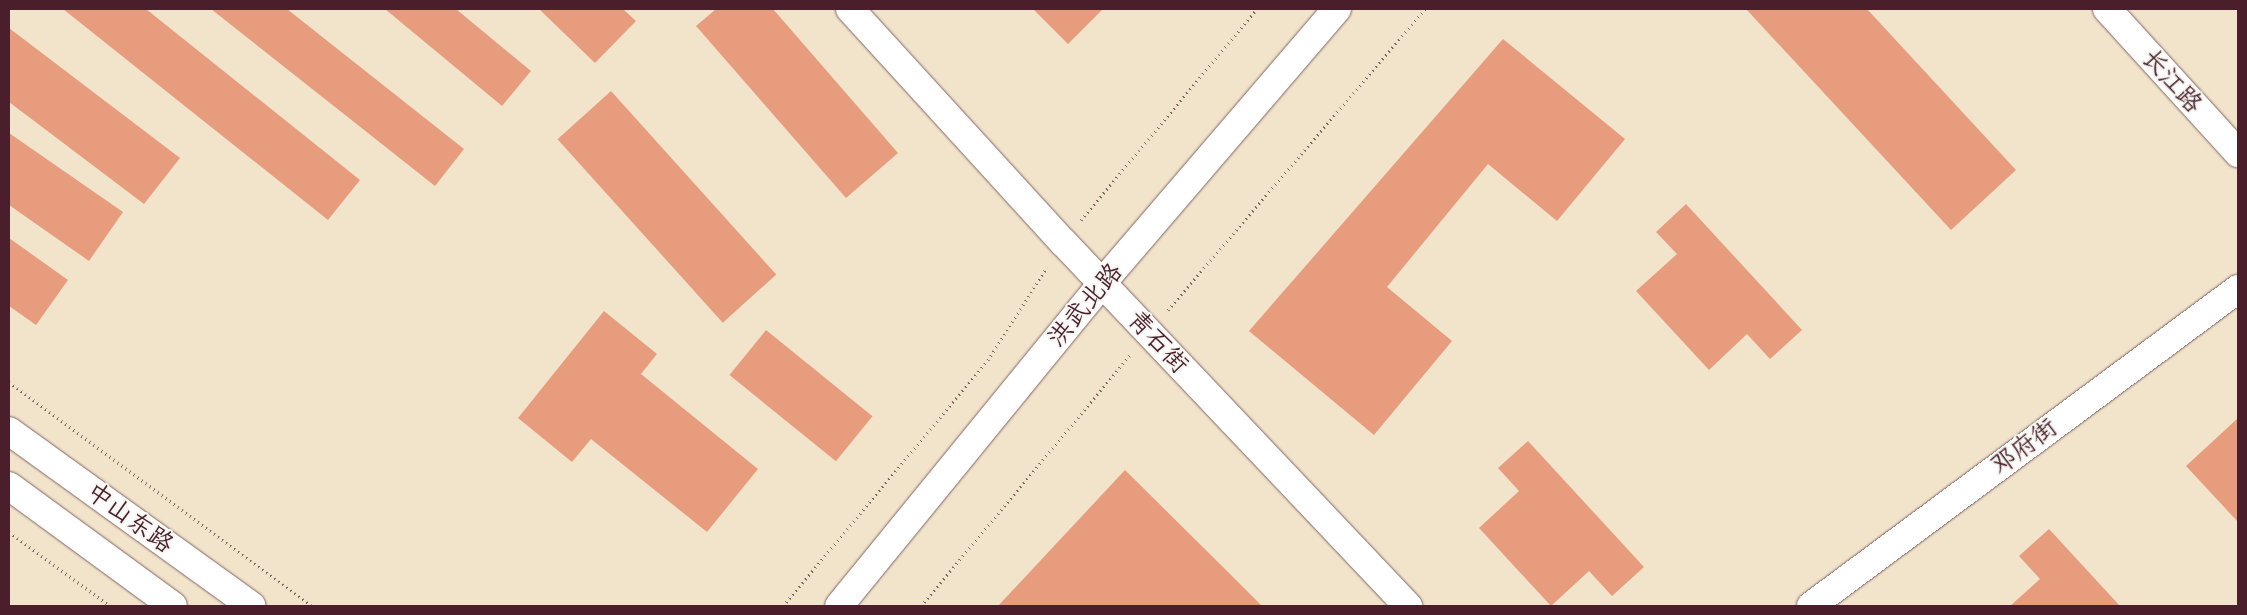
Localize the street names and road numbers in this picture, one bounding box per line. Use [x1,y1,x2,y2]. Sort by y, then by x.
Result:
street label: 长江路 [2136,43,2208,119]
street label: 洪武北路 [1041,257,1129,353]
street label: 青石街 [1121,304,1195,380]
street label: 邓府街 [1985,412,2063,482]
street label: 中山东路 [81,476,179,560]

